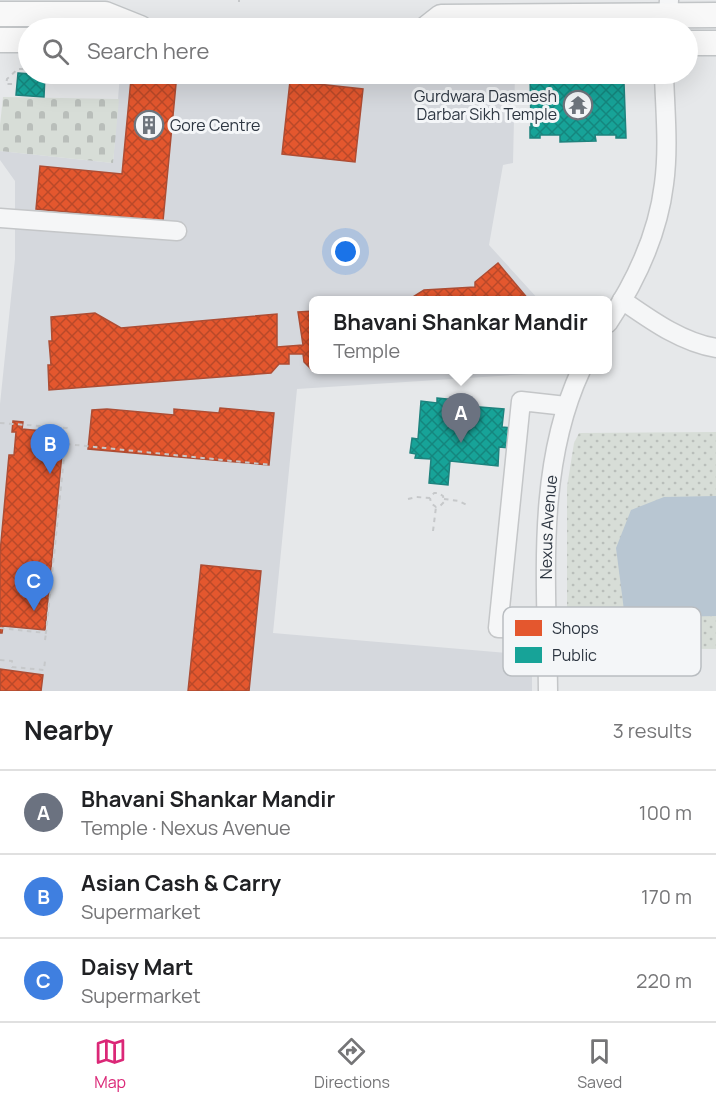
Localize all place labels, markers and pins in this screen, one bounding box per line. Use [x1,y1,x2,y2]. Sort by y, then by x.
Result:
place label: Gurdwara Dasmesh Darbar Sikh Temple [414,85,557,125]
temple icon: Gurdwara Dasmesh Darbar Sikh Temple [562,89,594,121]
building icon: Gore Centre [133,109,165,141]
place label: Gore Centre [170,114,260,136]
pin: A [442,394,480,443]
pin: B [31,424,70,474]
pin: C [15,562,54,611]

